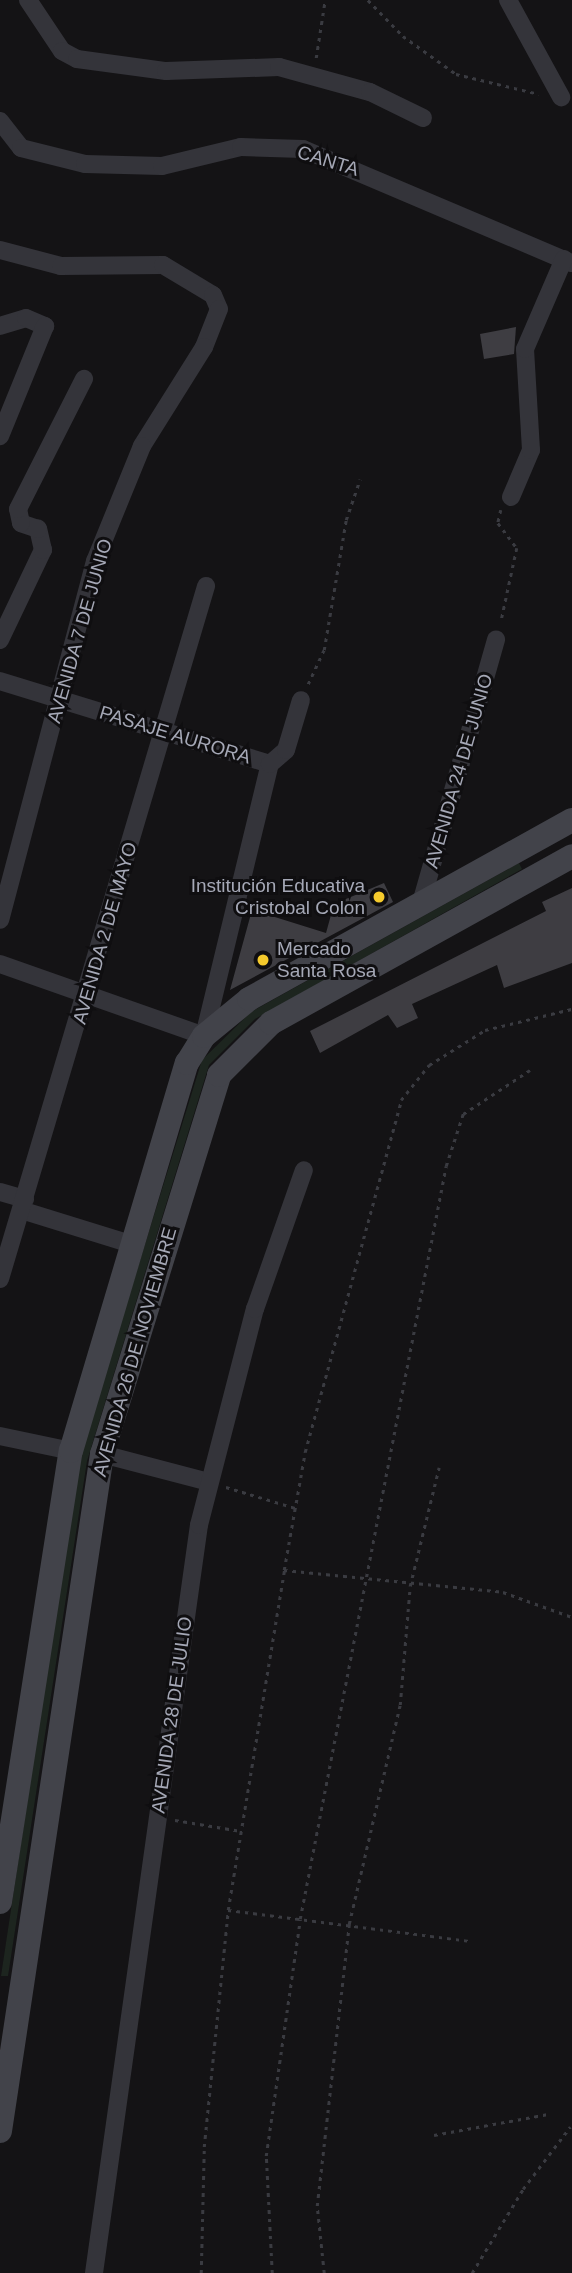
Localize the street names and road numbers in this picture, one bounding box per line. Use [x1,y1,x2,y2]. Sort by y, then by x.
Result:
street label: CANTA [295,141,361,181]
street label: AVENIDA 7 DE JUNIO [43,536,117,726]
street label: AVENIDA 24 DE JUNIO [420,671,498,871]
street label: PASAJE AURORA [96,701,254,769]
street label: AVENIDA 2 DE MAYO [68,839,142,1027]
street label: AVENIDA 26 DE NOVIEMBRE [88,1224,182,1480]
street label: AVENIDA 28 DE JULIO [147,1615,197,1815]

